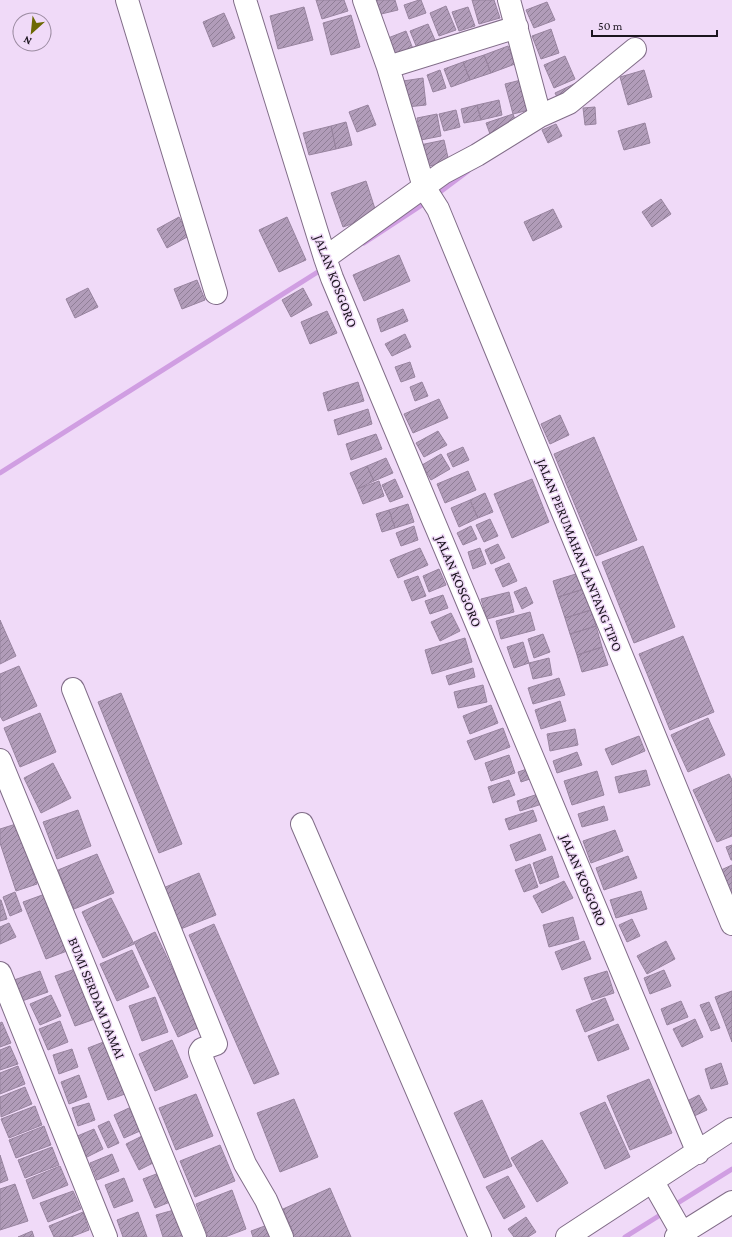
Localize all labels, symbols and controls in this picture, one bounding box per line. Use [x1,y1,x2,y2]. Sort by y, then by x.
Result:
north arrow [12,12,52,52]
scale bar [592,12,717,38]
text: 50 m [598,19,623,33]
text: N [21,34,34,48]
street label: JALAN KOSGORO [310,231,361,330]
street label: JALAN PERUMAHAN LANTANG TIPO [533,454,626,654]
street label: JALAN KOSGORO [432,531,486,629]
street label: JALAN KOSGORO [557,830,611,928]
street label: BUMI SERDAM DAMAI [65,935,129,1061]

